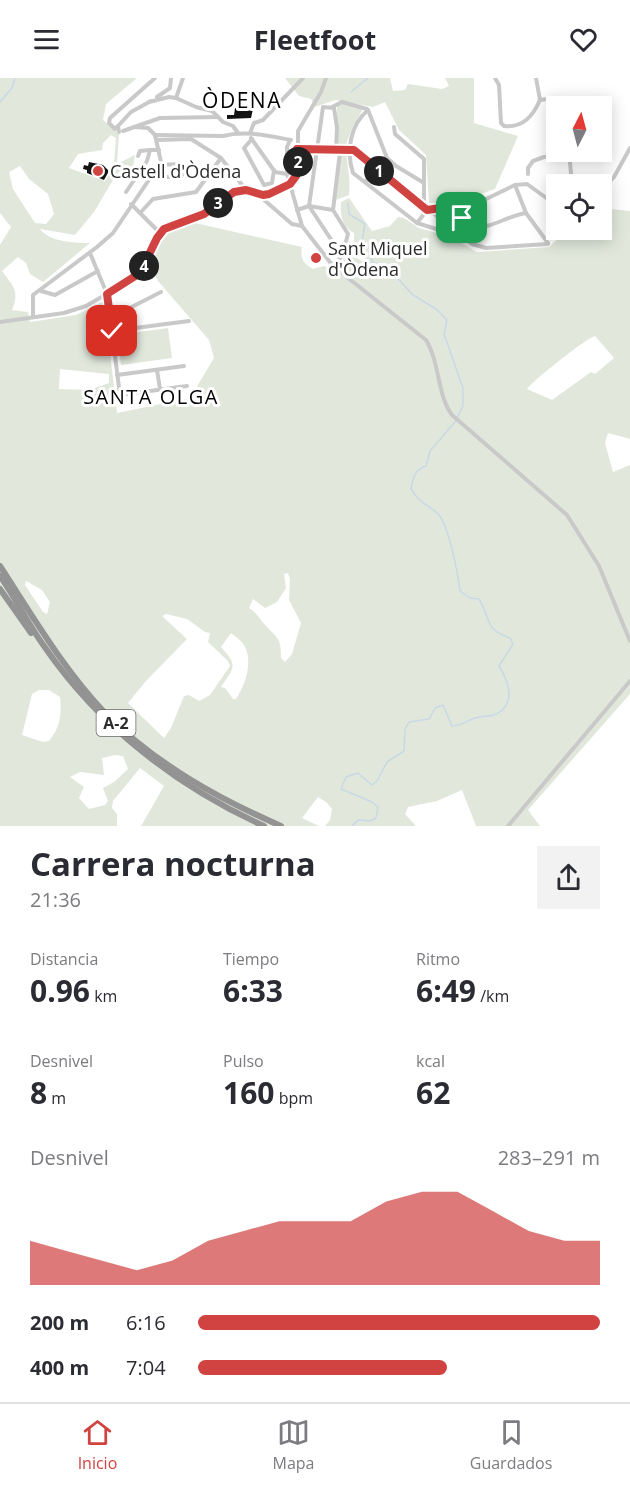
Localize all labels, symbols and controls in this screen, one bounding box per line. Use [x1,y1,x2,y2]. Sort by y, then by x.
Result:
text: Fleetfoot [254,21,376,58]
icon: menu [30,23,63,56]
icon: heart [567,23,600,56]
district label: ÒDENA [202,86,282,114]
north arrow [546,96,612,162]
map controls [546,96,612,240]
pin: 2 [283,147,313,177]
text: 2 [293,151,303,173]
pin: 1 [364,156,394,186]
place label: Castell d'Òdena [110,159,241,183]
text: 1 [374,160,384,182]
marker: Castell d'Òdena [91,164,105,178]
button: locate [546,174,612,240]
pin: 3 [203,188,233,218]
text: 3 [213,192,223,214]
pin [436,192,487,243]
icon: arrive [445,201,478,234]
place label: Sant Miquel d'Òdena [328,236,427,281]
pin: 4 [129,251,159,281]
marker: Sant Miquel d'Òdena [309,251,323,265]
text: 4 [139,255,149,277]
pin [86,305,137,356]
icon: check [95,314,128,347]
district label: SANTA OLGA [83,383,219,410]
road number: A-2 [96,710,136,736]
text: Carrera nocturna [30,841,316,886]
button: share [537,846,600,909]
text: 21:36 [30,886,81,913]
text: Distancia [30,948,98,970]
text: Tiempo [223,948,279,970]
text: Ritmo [416,948,460,970]
text: 0.96 [30,970,90,1011]
text: 6:33 [223,970,283,1011]
text: 6:49 [416,970,476,1011]
text: km [90,985,117,1007]
text: /km [476,985,509,1007]
text: Desnivel [30,1050,93,1072]
text: Pulso [223,1050,264,1072]
text: kcal [416,1050,445,1072]
text: 8 [30,1072,47,1113]
text: 160 [223,1072,274,1113]
text: 62 [416,1072,450,1113]
text: m [47,1087,66,1109]
text: bpm [274,1087,313,1109]
text: Desnivel [30,1144,109,1171]
text: 283–291 m [498,1144,600,1171]
text: 200 m [30,1309,89,1336]
text: 6:16 [126,1309,166,1336]
text: 400 m [30,1354,89,1381]
text: 7:04 [126,1354,166,1381]
tab: Inicio [78,1416,117,1474]
tab: Mapa [273,1416,315,1474]
tab: Guardados [470,1416,552,1474]

